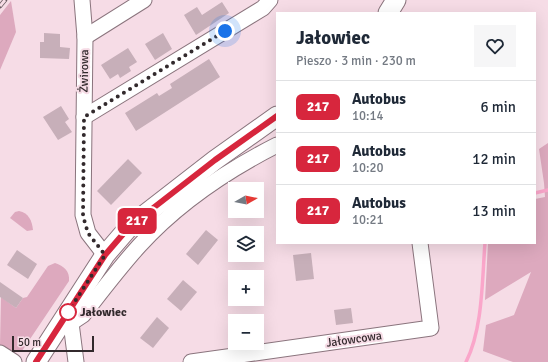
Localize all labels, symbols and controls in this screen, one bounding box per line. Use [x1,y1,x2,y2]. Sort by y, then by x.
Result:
your location [215,21,235,41]
button: heart [474,25,516,67]
text: Jałowiec [296,26,370,50]
street label: Żwirowa [77,49,92,93]
text: Pieszo · 3 min · 230 m [296,53,416,69]
text: Autobus [352,90,406,108]
text: 217 [307,98,329,115]
text: 6 min [480,98,516,116]
text: 10:14 [352,108,384,124]
text: Autobus [352,142,406,160]
text: 217 [307,150,329,167]
text: 12 min [472,150,516,168]
text: 10:20 [352,160,384,176]
north arrow [228,182,264,218]
map controls [228,182,264,350]
text: Autobus [352,194,406,212]
text: 217 [307,202,329,219]
text: 13 min [472,202,516,220]
line badge: 217 [114,208,160,234]
text: 217 [126,212,148,229]
text: 10:21 [352,212,384,228]
button: layers [228,226,264,262]
button: + [228,270,264,306]
marker: Jałowiec [59,303,77,321]
place label: Jałowiec [80,305,127,320]
button: − [228,314,264,350]
street label: Jałowcowa [325,328,383,351]
scale bar [12,334,94,353]
text: 50 m [18,336,41,349]

